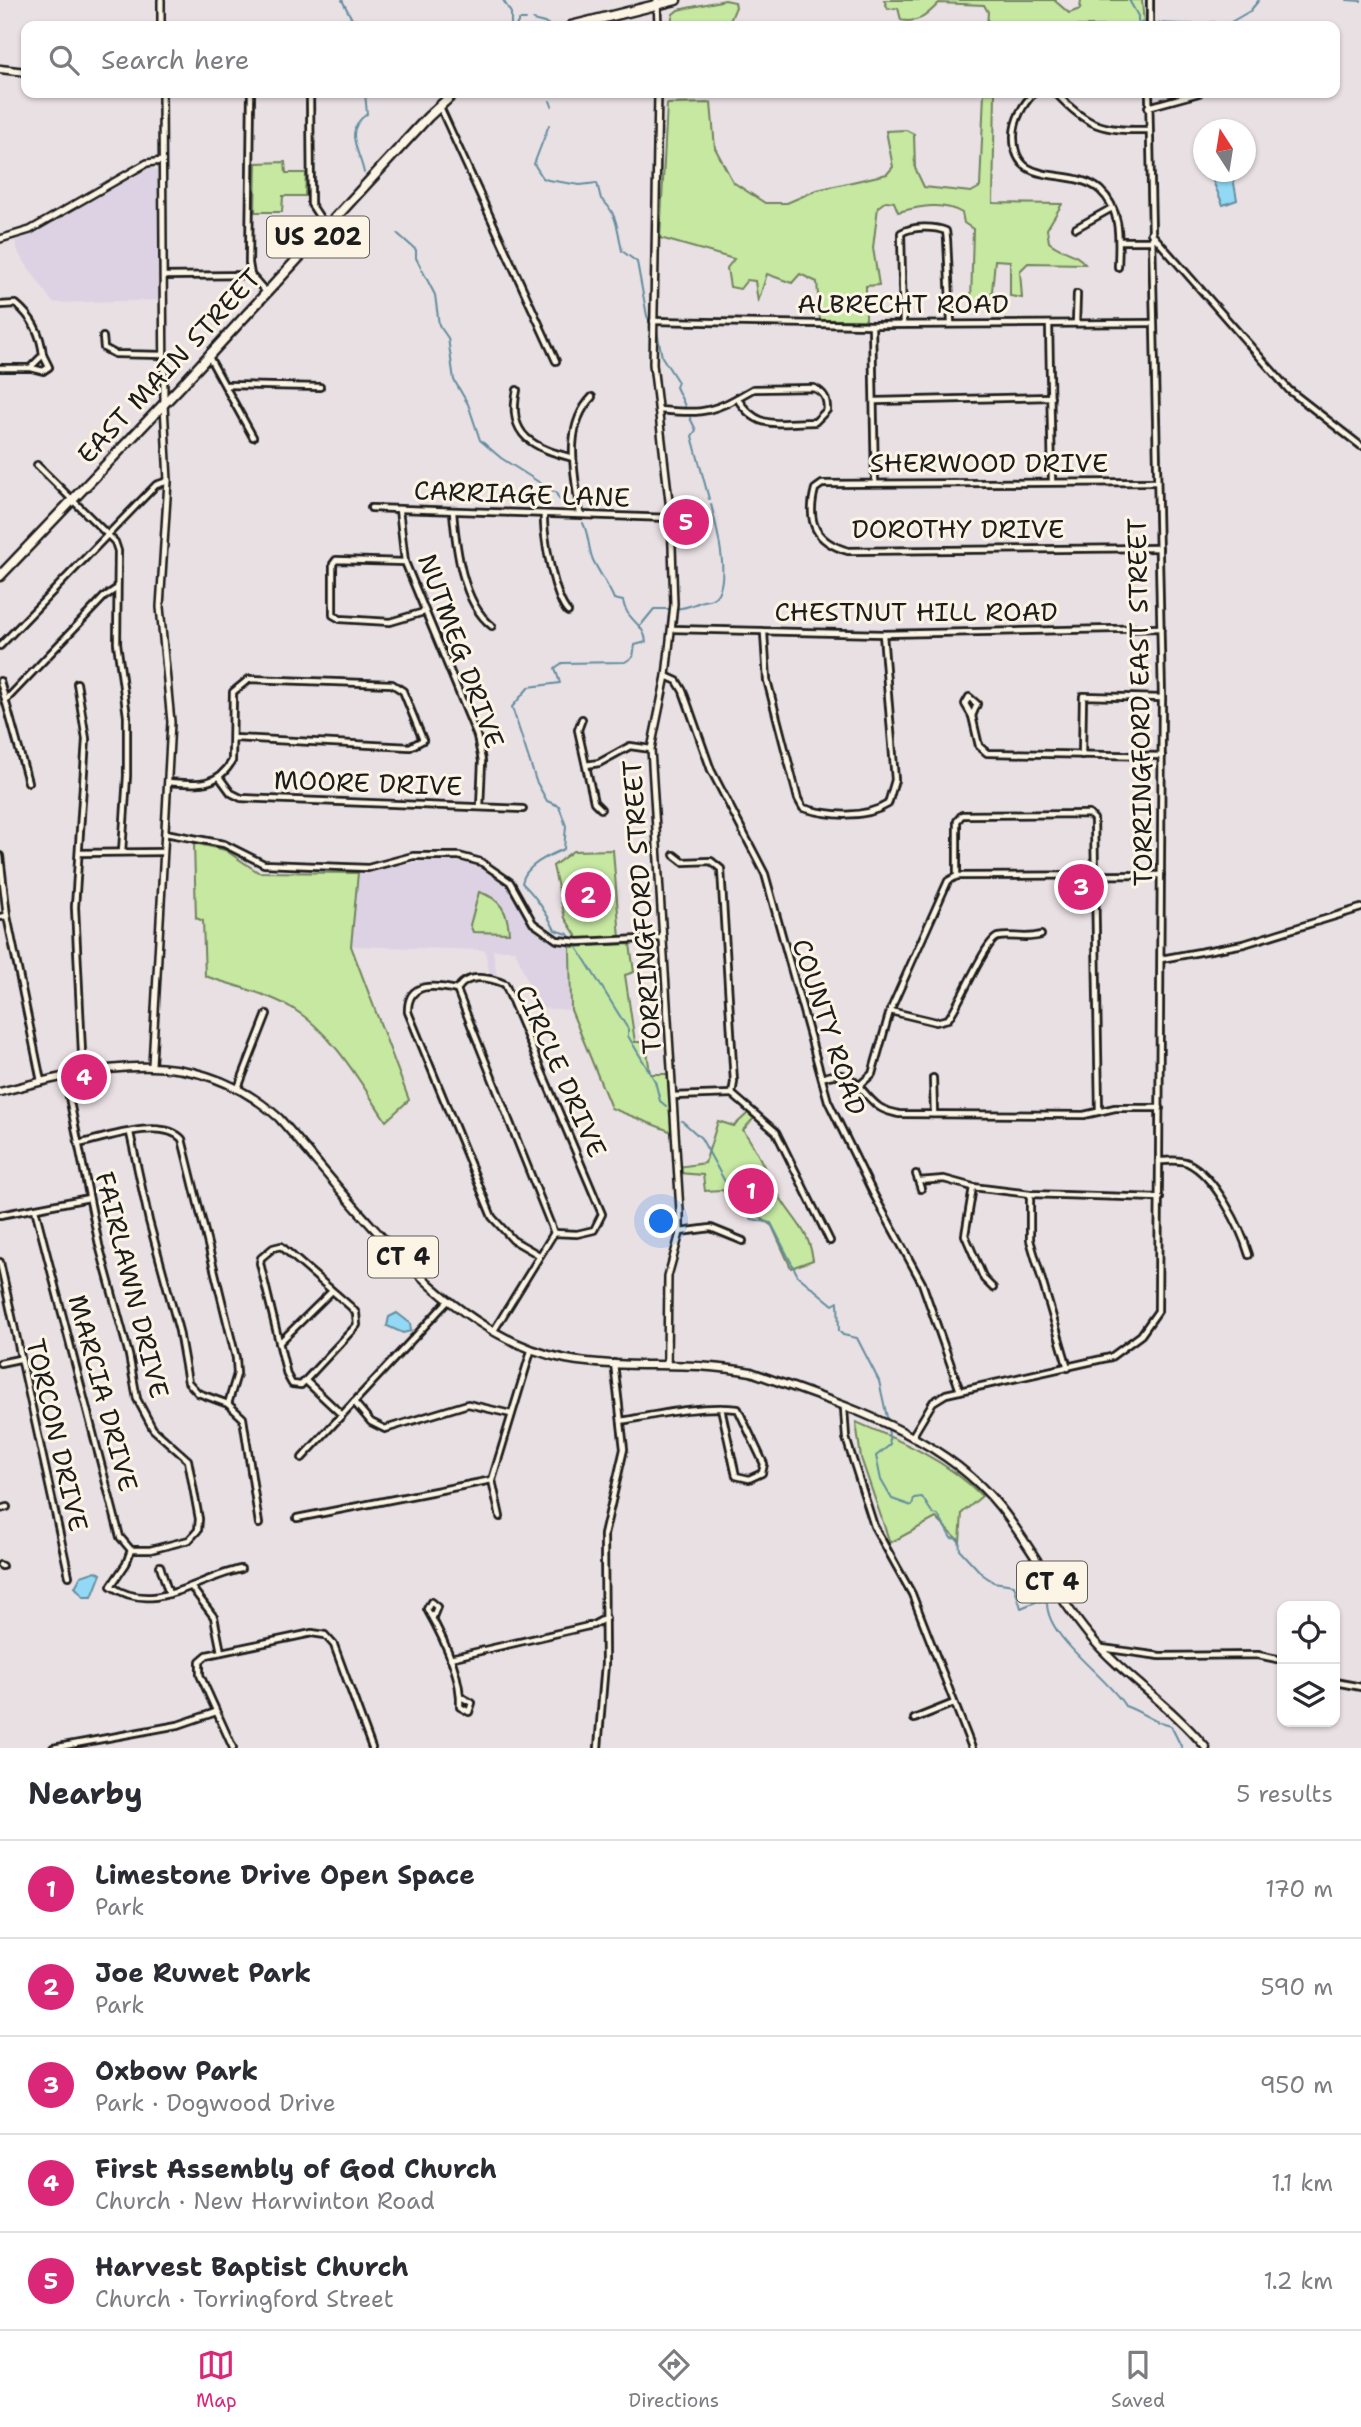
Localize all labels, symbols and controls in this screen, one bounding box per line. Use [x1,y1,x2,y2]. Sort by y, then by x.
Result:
search box [21,21,1340,98]
icon: search [45,41,83,79]
text: Search here [101,42,250,77]
north arrow [1193,119,1256,182]
road number: US 202 [267,216,369,258]
street label: EAST MAIN STREET [69,261,268,471]
street label: ALBRECHT ROAD [797,286,1009,321]
street label: SHERWOOD DRIVE [870,445,1108,480]
street label: CARRIAGE LANE [413,472,631,515]
pin: 5 [663,496,709,548]
street label: DOROTHY DRIVE [852,511,1064,546]
street label: TORRINGFORD EAST STREET [1119,518,1160,886]
street label: NUTMEG DRIVE [410,549,513,753]
street label: CHESTNUT HILL ROAD [774,594,1058,629]
street label: TORRINGFORD STREET [614,759,669,1055]
street label: MOORE DRIVE [273,762,463,803]
pin: 3 [1058,861,1104,913]
pin: 2 [565,869,611,921]
street label: COUNTY ROAD [784,934,874,1120]
street label: CIRCLE DRIVE [508,979,615,1163]
pin: 4 [61,1051,107,1103]
pin: 1 [728,1165,774,1217]
street label: FAIRLAWN DRIVE [87,1168,178,1402]
your location [644,1204,678,1238]
road number: CT 4 [368,1237,438,1278]
street label: MARCIA DRIVE [60,1291,147,1495]
street label: TORCON DRIVE [18,1335,97,1535]
road number: CT 4 [1017,1562,1087,1602]
map controls [1277,1601,1340,1727]
button: locate [1277,1601,1340,1664]
button: layers [1277,1664,1340,1727]
text: Nearby [28,1773,143,1814]
text: 5 results [1236,1779,1333,1809]
text: Limestone Drive Open Space [95,1857,475,1892]
text: 1 [46,1874,56,1904]
text: 170 m [1265,1874,1333,1904]
text: Park [95,1892,144,1922]
text: Joe Ruwet Park [95,1955,311,1990]
text: 2 [43,1972,59,2002]
text: 590 m [1260,1972,1333,2002]
text: Park [95,1990,144,2020]
text: Oxbow Park [95,2053,258,2088]
text: 3 [43,2070,59,2100]
text: 950 m [1260,2070,1333,2100]
text: Park · Dogwood Drive [95,2088,336,2118]
text: First Assembly of God Church [95,2151,497,2186]
text: 4 [43,2168,59,2198]
text: 1.1 km [1271,2168,1333,2198]
text: Church · New Harwinton Road [95,2186,435,2216]
text: Harvest Baptist Church [95,2249,409,2284]
text: 5 [44,2266,58,2296]
text: 1.2 km [1264,2266,1333,2296]
text: Church · Torringford Street [95,2284,394,2314]
tab: Map [196,2346,237,2413]
tab: Directions [629,2346,719,2413]
tab: Saved [1111,2346,1165,2413]

